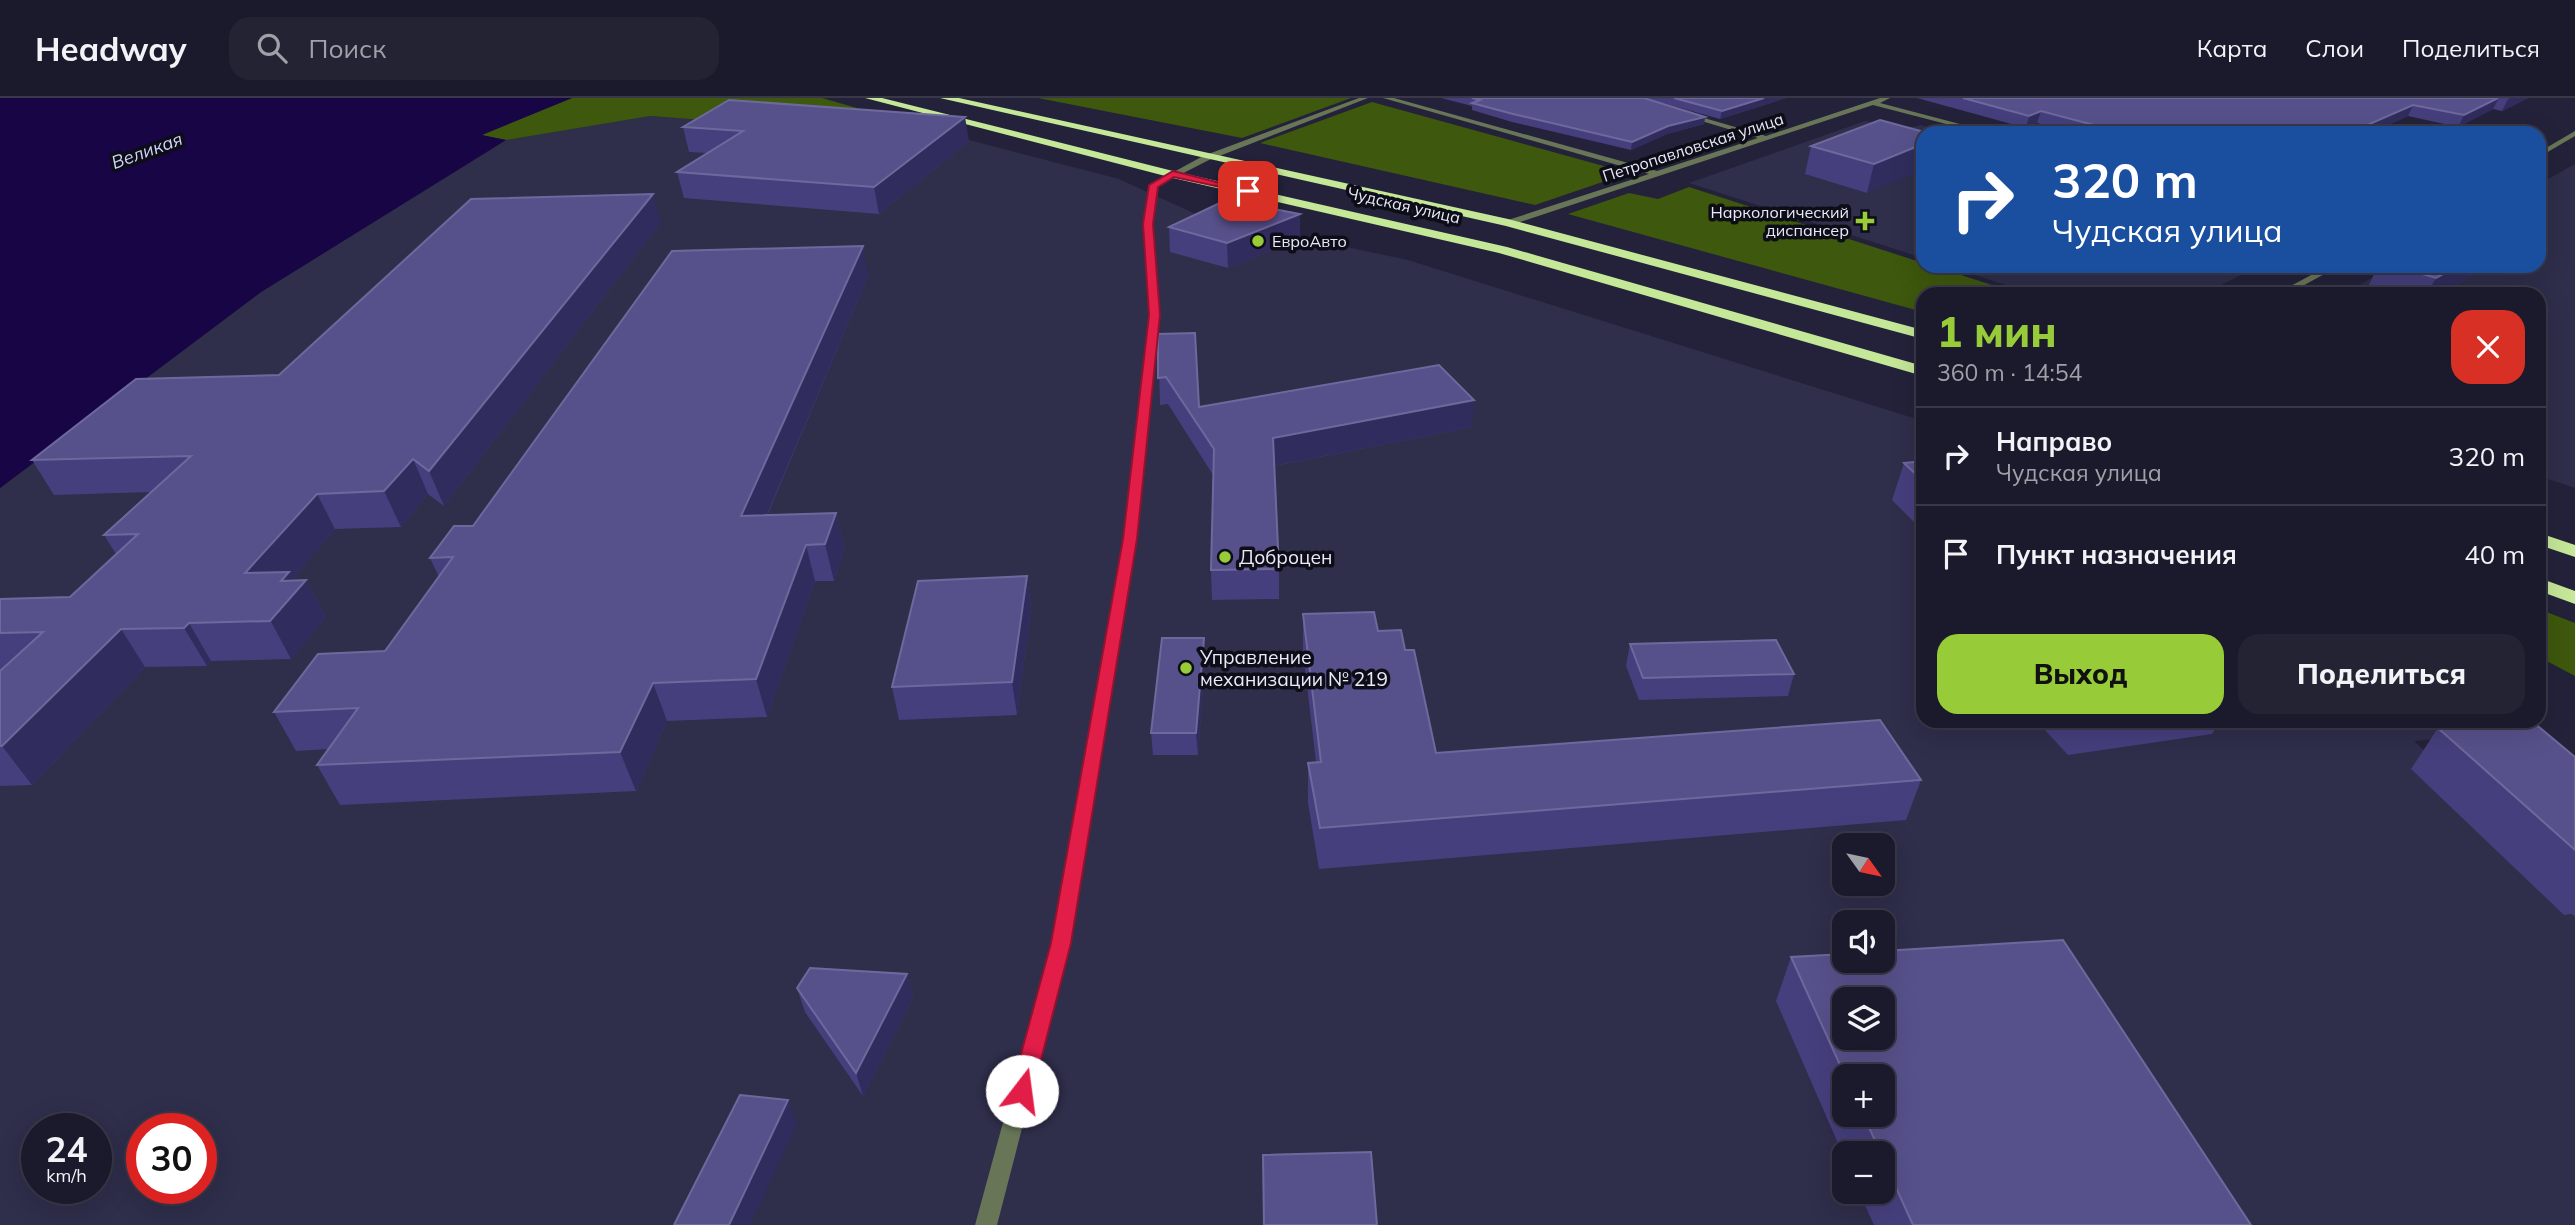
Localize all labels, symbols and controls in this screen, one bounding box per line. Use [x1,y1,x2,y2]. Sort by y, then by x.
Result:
search box [229,17,719,80]
text: Headway [35,28,187,69]
icon: search [253,29,291,67]
text: Поиск [309,32,386,65]
text: Карта [2197,33,2267,63]
text: Слои [2305,33,2364,63]
text: Поделиться [2402,33,2540,63]
street label: Петропавловская улица [1600,108,1786,186]
water label: Великая [108,127,186,174]
text: 320 m [2052,149,2198,210]
icon: right [1937,154,2028,245]
pin [1218,161,1278,221]
icon: arrive [1229,172,1267,210]
street label: Чудская улица [1346,182,1462,228]
place label: Наркологический диспансер [1711,202,1849,240]
text: Чудская улица [2052,210,2283,250]
marker: Наркологический диспансер [1855,211,1875,231]
place label: ЕвроАвто [1272,231,1347,251]
marker: ЕвроАвто [1250,233,1266,249]
text: 1 мин [1937,305,2057,358]
button: close [2451,310,2525,384]
text: 360 m · 14:54 [1937,358,2082,387]
text: Направо [1996,425,2112,458]
icon: right [1937,437,1975,475]
text: 320 m [2449,440,2525,473]
text: Чудская улица [1996,458,2162,487]
icon: arrive [1937,535,1975,573]
text: Пункт назначения [1996,538,2237,571]
text: 40 m [2464,538,2525,571]
place label: Доброцен [1239,545,1332,569]
marker: Доброцен [1217,549,1233,565]
button: Выход [1937,634,2224,714]
button: Поделиться [2238,634,2525,714]
place label: Управление механизации № 219 [1199,645,1388,691]
marker: Управление механизации № 219 [1178,660,1194,676]
north arrow [1832,833,1895,896]
map controls [1832,833,1895,1204]
button: sound [1832,910,1895,973]
button: layers [1832,987,1895,1050]
position arrow [985,1054,1059,1128]
button: + [1832,1064,1895,1127]
speed limit sign: 30 [126,1113,217,1204]
text: 24 [45,1127,88,1171]
button: − [1832,1141,1895,1204]
text: km/h [46,1164,87,1187]

